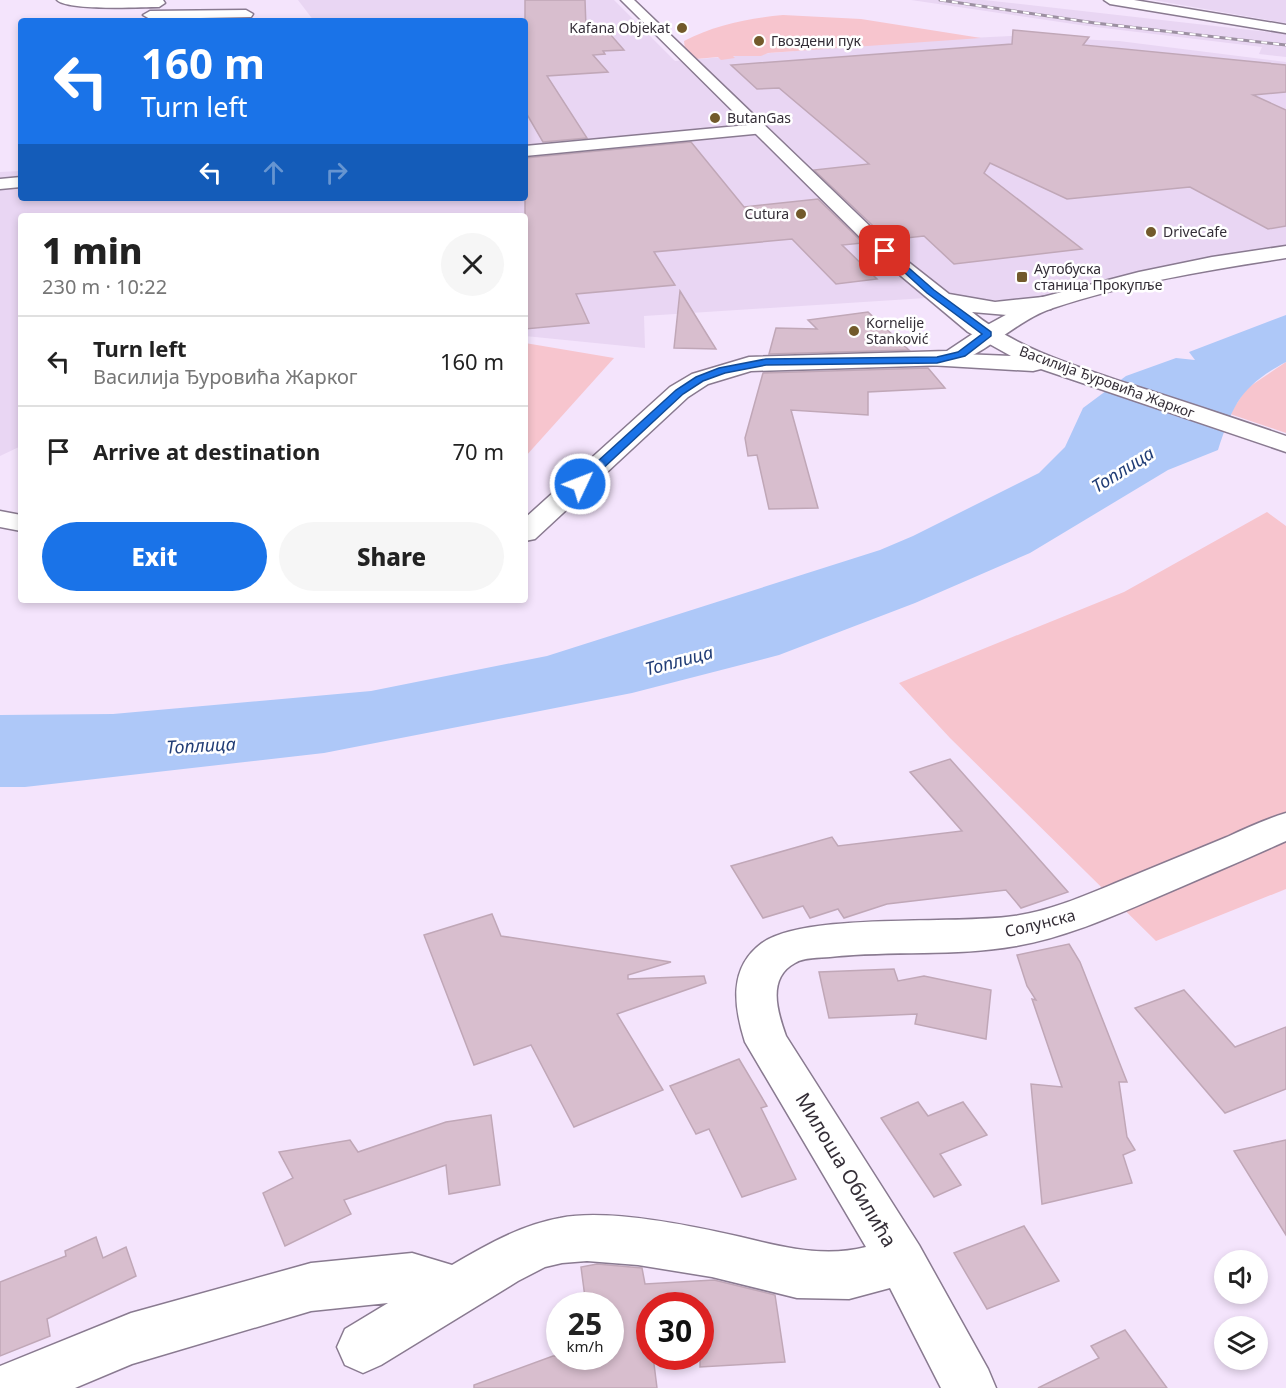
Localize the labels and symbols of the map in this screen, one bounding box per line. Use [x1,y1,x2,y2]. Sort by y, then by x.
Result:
place label: Kafana Objekat [569,18,670,37]
marker: Kafana Objekat [675,21,689,35]
place label: Гвоздени пук [771,31,862,50]
marker: Гвоздени пук [752,34,766,48]
place label: ButanGas [727,108,791,127]
marker: ButanGas [708,111,722,125]
place label: Cutura [744,204,789,223]
marker: Cutura [794,207,808,221]
place label: DriveCafe [1163,222,1227,241]
pin [859,225,910,276]
marker: DriveCafe [1144,225,1158,239]
place label: Аутобуска станица Прокупље [1034,259,1163,294]
marker: Аутобуска станица Прокупље [1015,270,1029,284]
place label: Kornelije Stanković [866,313,929,348]
marker: Kornelije Stanković [847,324,861,338]
street label: Василија Ђуровића Жарког [1017,341,1197,422]
water label: Топлица [1087,441,1158,498]
position arrow [548,452,612,516]
water label: Топлица [642,639,716,681]
water label: Топлица [166,731,236,759]
street label: Солунска [1002,904,1078,942]
street label: Милоша Обилића [790,1088,903,1252]
speed limit sign: 30 [636,1292,714,1370]

